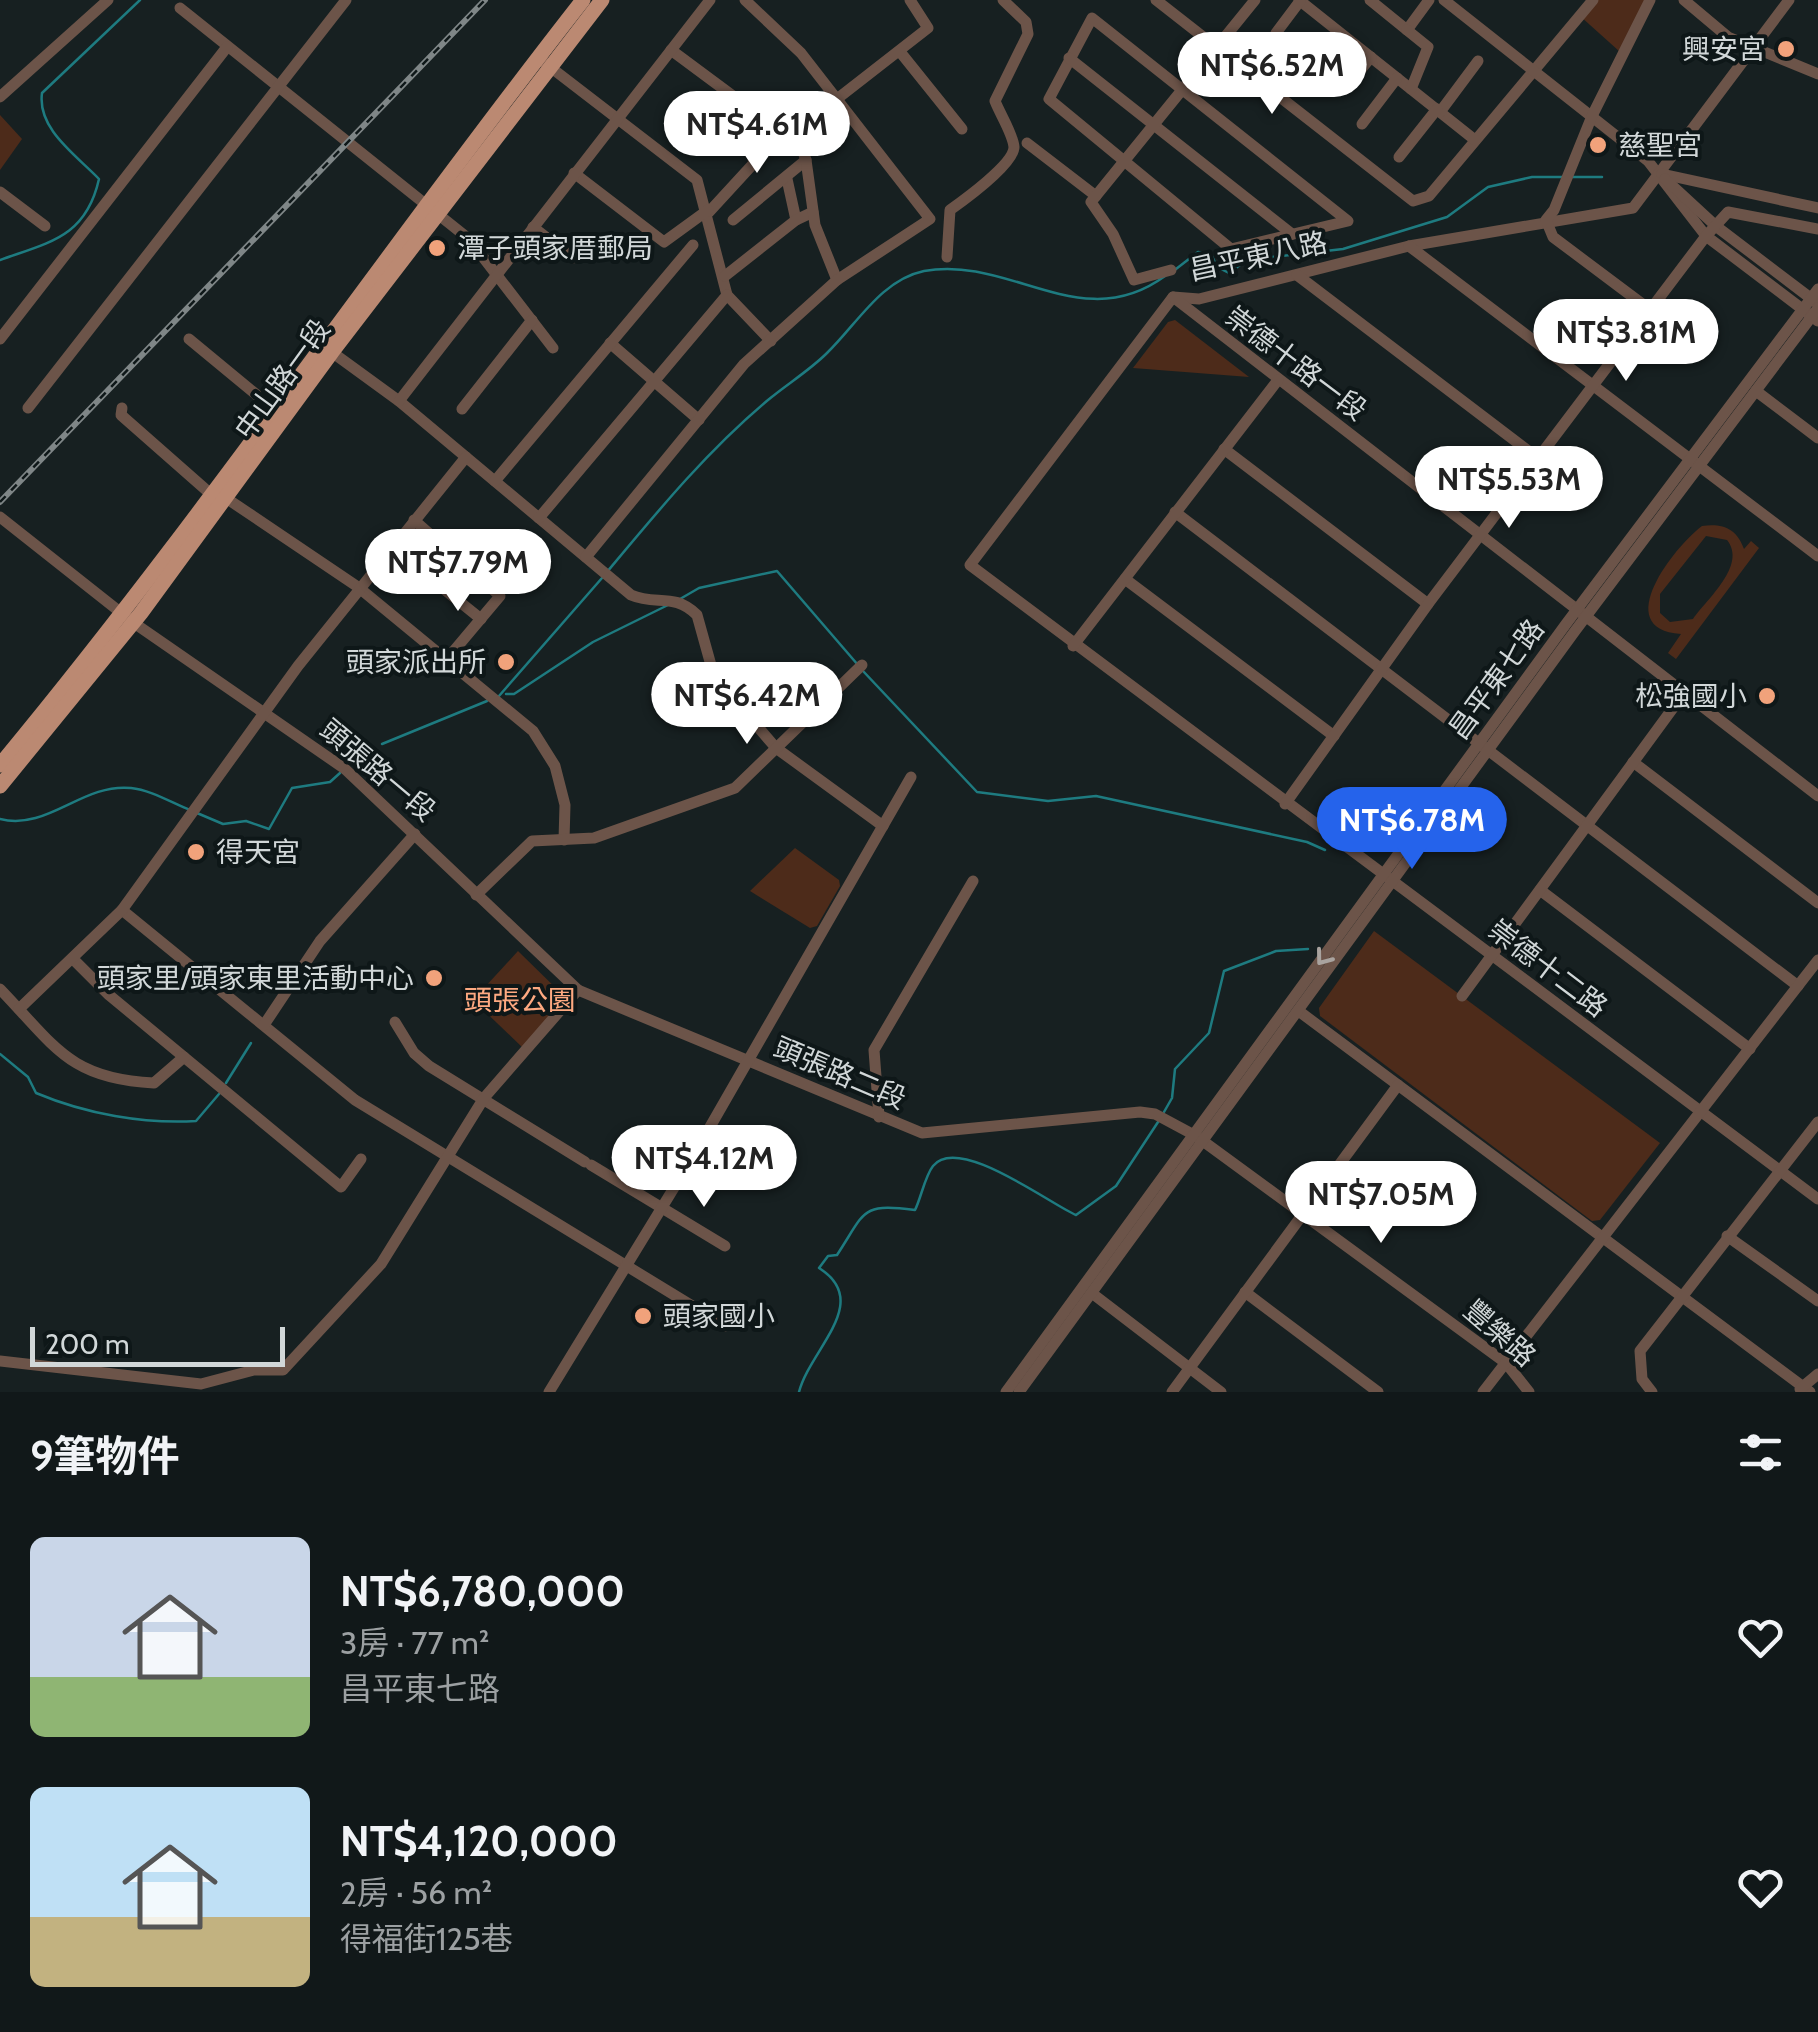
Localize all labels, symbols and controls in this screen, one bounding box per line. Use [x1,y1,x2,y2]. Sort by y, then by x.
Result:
pin: NT$6.52M [1169,32,1375,117]
place label: 興安宮 [1682,32,1766,66]
marker: 興安宮 [1775,38,1797,60]
text: NT$6.52M [1200,45,1344,84]
pin: NT$4.61M [654,91,860,176]
text: NT$4.61M [686,104,828,143]
place label: 慈聖宮 [1618,128,1702,162]
marker: 慈聖宮 [1587,134,1609,156]
street label: 昌平東八路 [1186,225,1330,287]
place label: 潭子頭家厝郵局 [457,231,653,265]
marker: 潭子頭家厝郵局 [426,237,448,259]
street label: 崇德十路一段 [1219,299,1373,427]
pin: NT$3.81M [1523,299,1729,384]
street label: 中山路一段 [227,312,337,446]
text: NT$3.81M [1555,312,1697,351]
pin: NT$5.53M [1406,446,1612,531]
text: NT$5.53M [1437,459,1581,498]
pin: NT$7.79M [355,529,561,614]
text: NT$7.79M [387,542,529,581]
street label: 昌平東七路 [1441,612,1551,746]
place label: 頭家派出所 [346,645,486,679]
marker: 頭家派出所 [495,651,517,673]
pin: NT$6.42M [644,662,850,747]
text: NT$6.42M [673,675,821,714]
place label: 松強國小 [1635,679,1747,713]
marker: 松強國小 [1756,685,1778,707]
street label: 頭張路一段 [313,712,443,828]
pin: NT$6.78M [1309,787,1515,872]
text: NT$6.78M [1339,800,1485,839]
place label: 得天宮 [216,835,300,869]
marker: 得天宮 [185,841,207,863]
street label: 崇德十二路 [1482,912,1614,1024]
one-way arrow [1317,947,1334,965]
place label: 頭家里/頭家東里活動中心 [97,961,414,995]
marker: 頭家里/頭家東里活動中心 [423,967,445,989]
park label: 頭張公園 [464,983,576,1017]
street label: 頭張路二段 [769,1030,911,1116]
pin: NT$4.12M [601,1125,807,1210]
text: NT$4.12M [634,1138,774,1177]
pin: NT$7.05M [1278,1161,1484,1246]
text: NT$7.05M [1307,1174,1455,1213]
street label: 豐樂路 [1457,1293,1543,1373]
place label: 頭家國小 [663,1299,775,1333]
marker: 頭家國小 [632,1305,654,1327]
scale bar [30,1322,285,1366]
text: 200 m [45,1327,130,1361]
icon: filters [1733,1425,1788,1480]
text: 9筆物件 [30,1430,180,1482]
text: NT$6,780,000 [340,1565,625,1617]
icon: home [110,1577,230,1697]
icon: heart [1733,1610,1788,1665]
text: 3房 · 77 m² [340,1623,489,1662]
text: 昌平東七路 [340,1669,500,1708]
text: NT$4,120,000 [340,1815,618,1867]
icon: home [110,1827,230,1947]
icon: heart [1733,1860,1788,1915]
text: 2房 · 56 m² [340,1873,492,1912]
text: 得福街125巷 [340,1919,513,1958]

